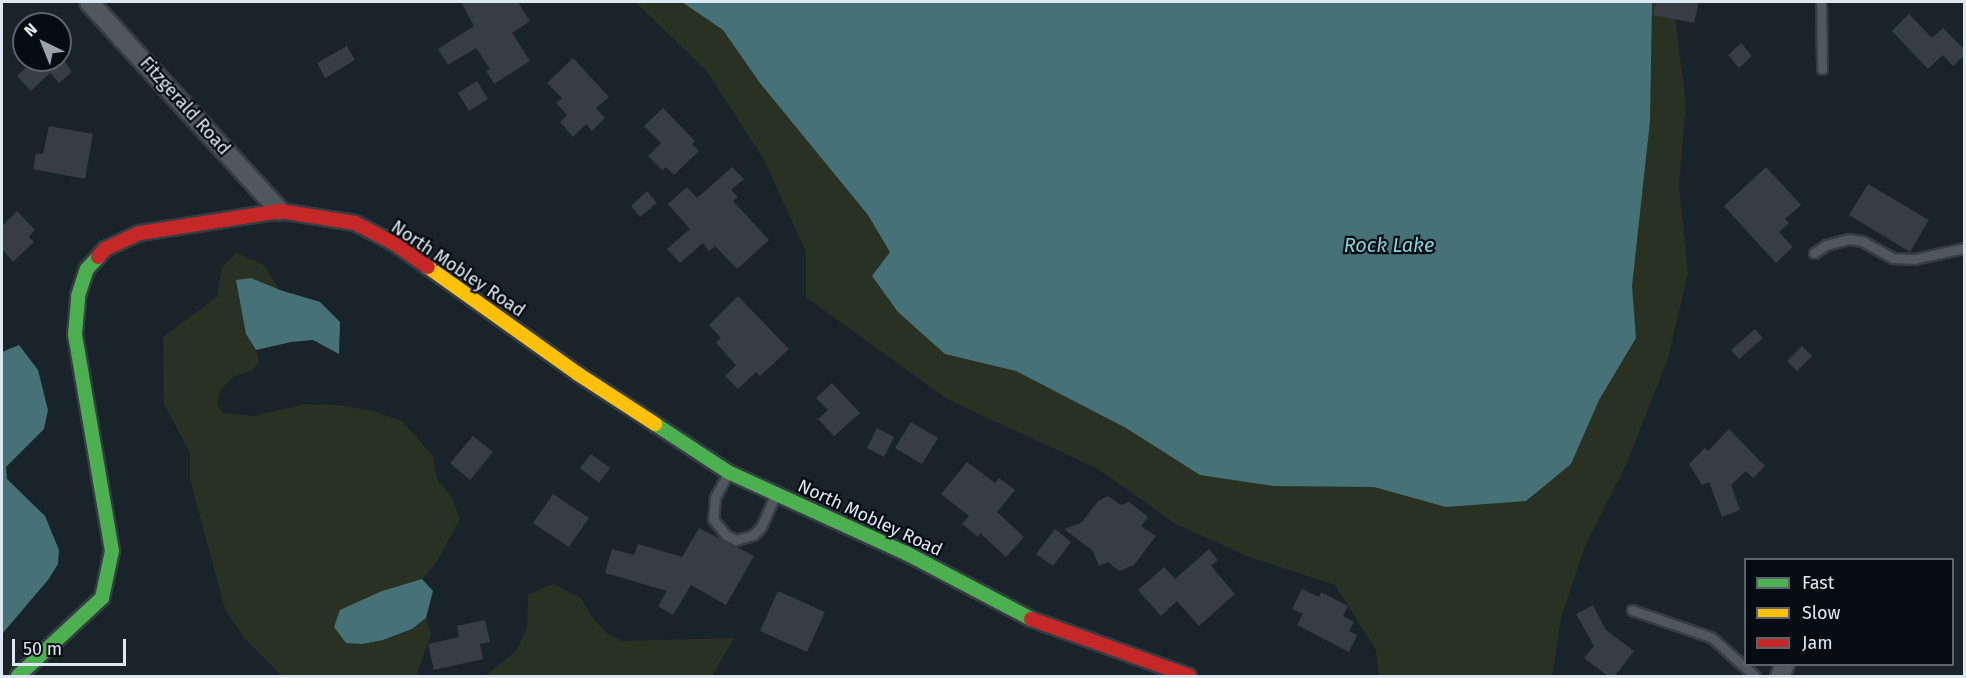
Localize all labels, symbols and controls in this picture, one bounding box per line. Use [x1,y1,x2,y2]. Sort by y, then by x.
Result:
north arrow [12,12,72,72]
text: N [20,19,41,41]
street label: Fitzgerald Road [135,53,235,159]
street label: North Mobley Road [387,216,529,322]
water label: Rock Lake [1344,233,1434,257]
street label: North Mobley Road [794,475,946,561]
legend [1744,558,1954,666]
text: Fast [1802,572,1834,594]
text: Slow [1802,602,1840,624]
scale bar [15,627,129,665]
text: Jam [1802,632,1833,654]
text: 50 m [23,638,62,660]

